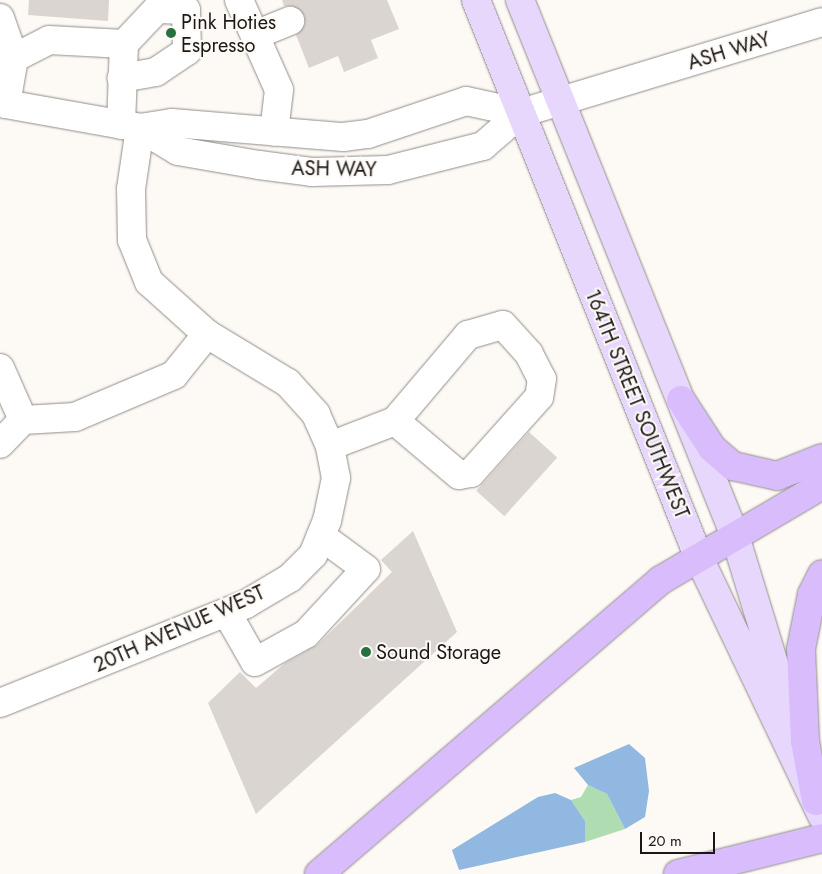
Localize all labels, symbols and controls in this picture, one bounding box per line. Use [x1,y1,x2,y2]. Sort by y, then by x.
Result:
place label: Pink Hoties Espresso [181,10,276,57]
marker: Pink Hoties Espresso [165,27,177,39]
street label: ASH WAY [685,27,773,75]
street label: ASH WAY [291,156,377,182]
street label: 164TH STREET SOUTHWEST [580,286,694,522]
street label: 20TH AVENUE WEST [90,581,268,677]
place label: Sound Storage [376,640,501,664]
marker: Sound Storage [360,646,372,658]
scale bar [642,822,717,854]
text: 20 m [648,830,682,852]

